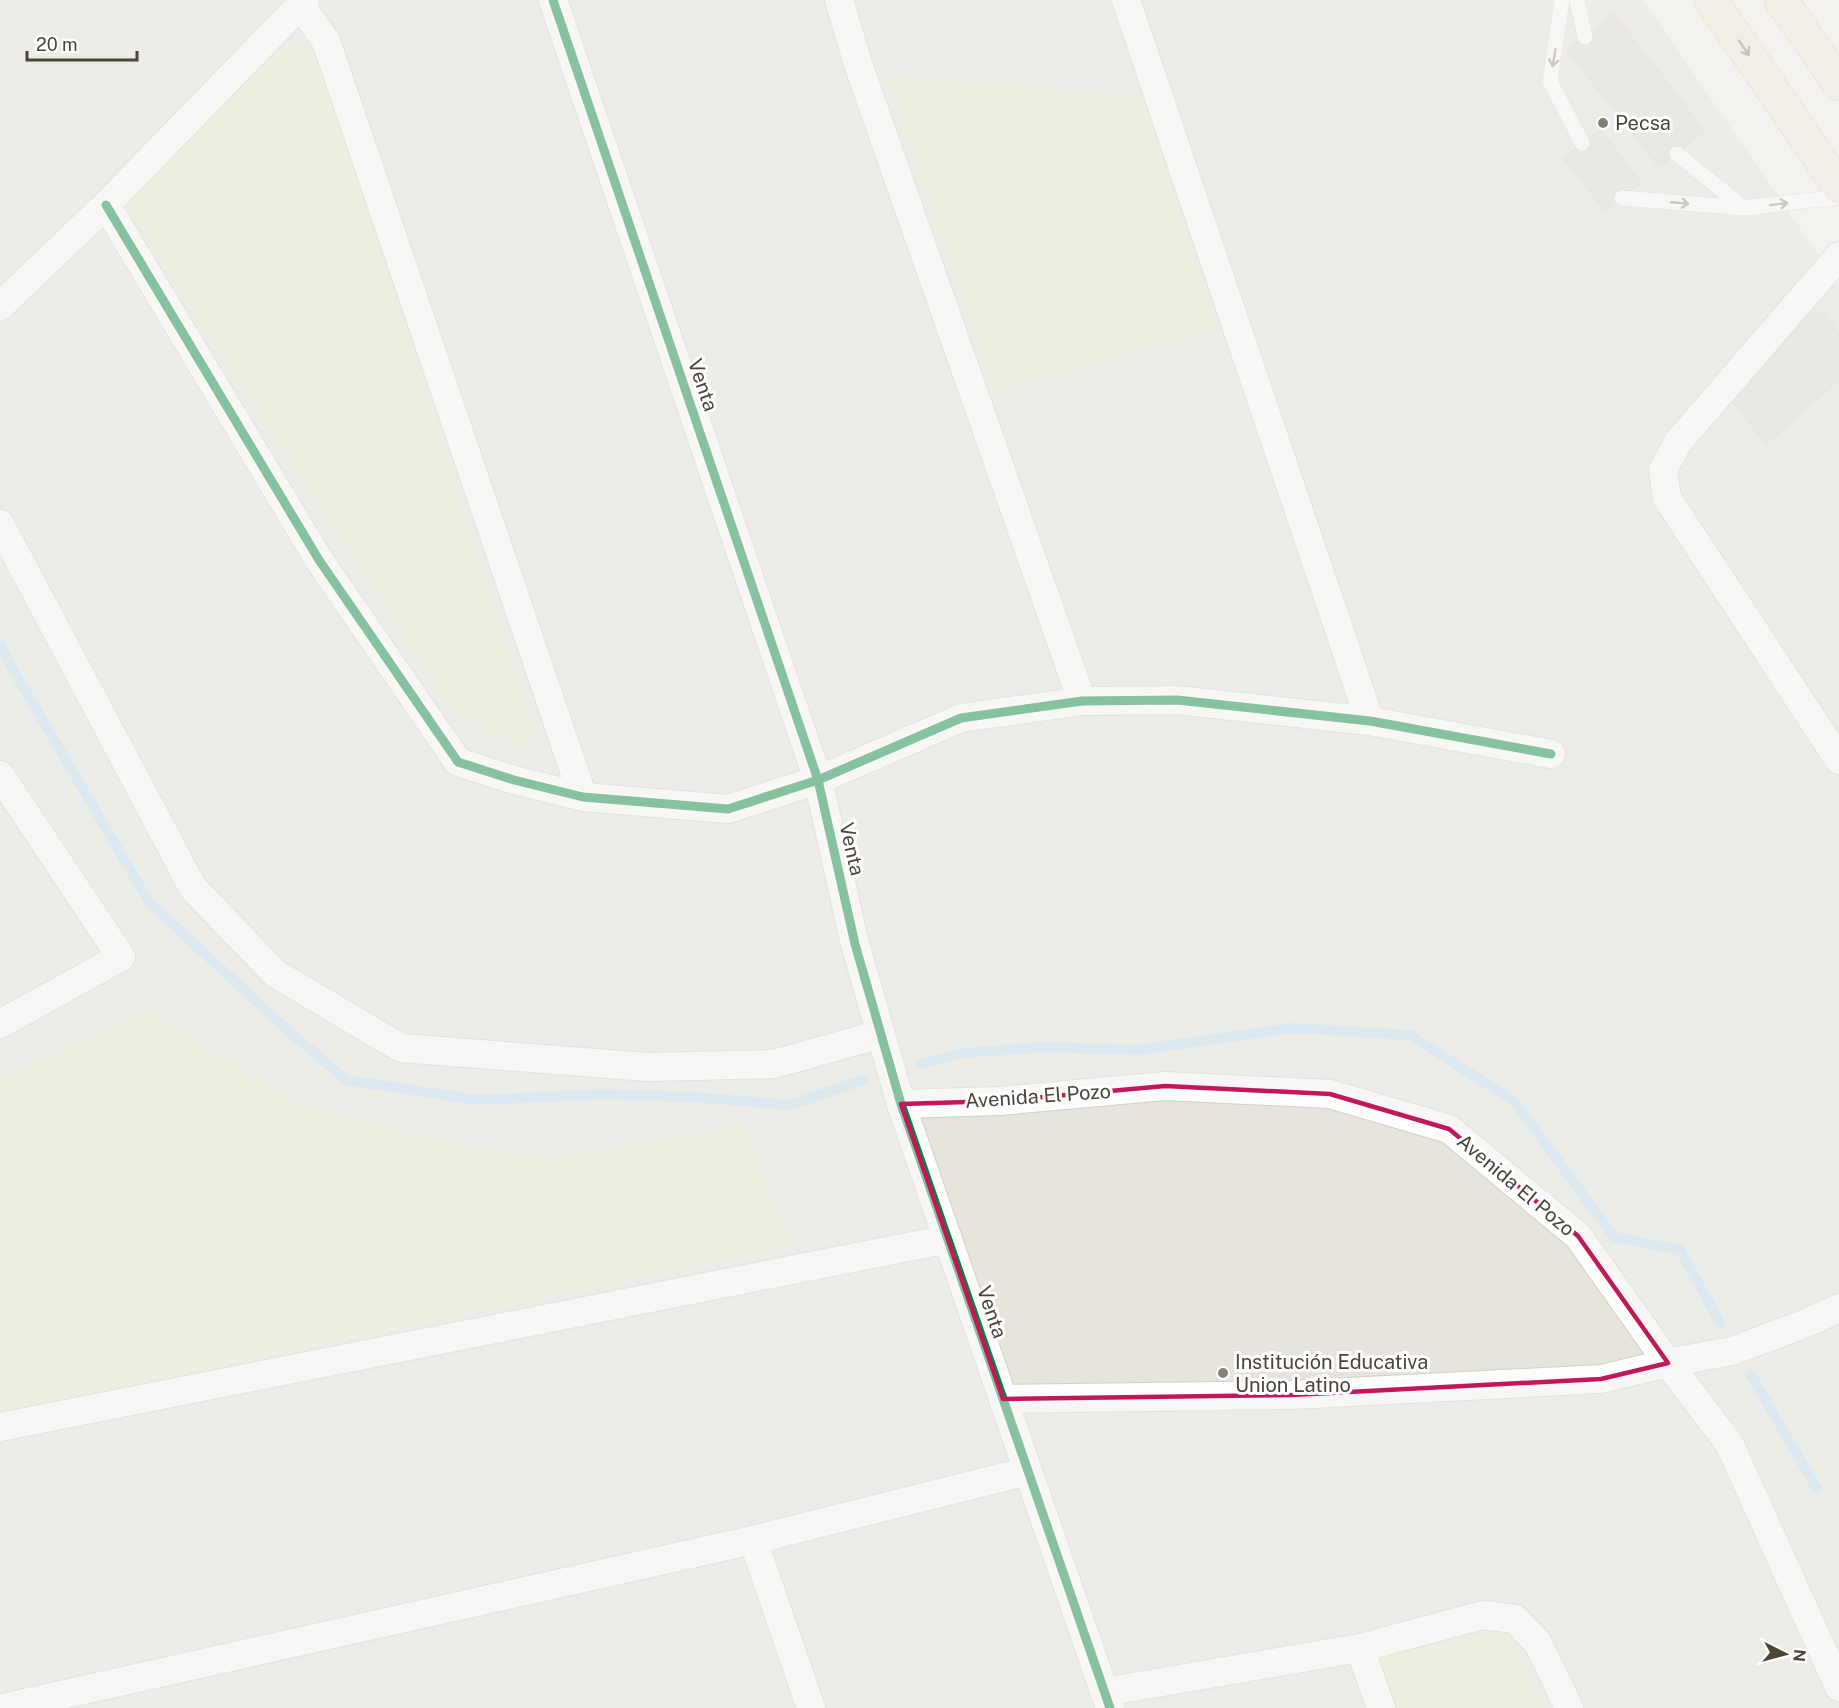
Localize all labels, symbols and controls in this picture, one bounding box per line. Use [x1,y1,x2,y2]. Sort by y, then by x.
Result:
scale bar [27,24,136,62]
text: 20 m [36,34,78,55]
one-way arrow [1738,40,1750,56]
one-way arrow [1548,47,1559,67]
place label: Pecsa [1615,111,1671,135]
marker: Pecsa [1596,116,1610,130]
one-way arrow [1670,197,1690,208]
one-way arrow [1768,198,1788,209]
street label: Venta [683,356,723,414]
street label: Venta [834,820,870,878]
street label: Avenida El Pozo [964,1079,1112,1113]
street label: Avenida El Pozo [1452,1129,1580,1241]
street label: Venta [972,1283,1012,1341]
place label: Institución Educativa Union Latino [1235,1350,1428,1397]
marker: Institución Educativa Union Latino [1216,1366,1230,1380]
north arrow [1755,1624,1815,1684]
text: N [1789,1648,1810,1663]

